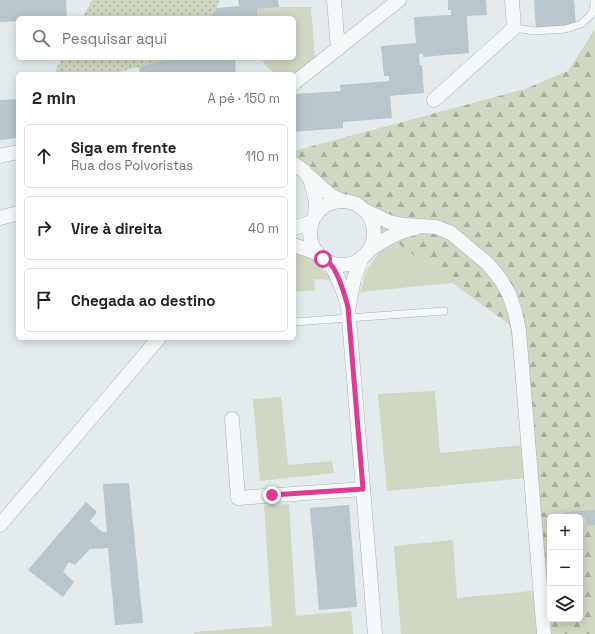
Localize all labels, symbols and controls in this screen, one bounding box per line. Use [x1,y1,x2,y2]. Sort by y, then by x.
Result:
search box [16,16,296,60]
icon: search [30,27,52,49]
text: Pesquisar aqui [62,29,167,48]
text: 2 min [32,87,76,109]
text: A pé · 150 m [207,90,280,107]
text: Siga em frente [71,138,177,157]
icon: ahead [33,145,55,167]
text: 110 m [245,148,279,165]
text: Rua dos Polvoristas [71,157,193,174]
icon: right [33,217,55,239]
text: Vire à direita [71,219,162,238]
text: 40 m [248,220,279,237]
route start [314,250,332,268]
icon: arrive [33,289,55,311]
text: Chegada ao destino [71,291,215,310]
route end [263,486,281,504]
map controls [547,514,583,622]
button: + [547,514,583,550]
button: − [547,550,583,586]
button: layers [547,586,583,622]

